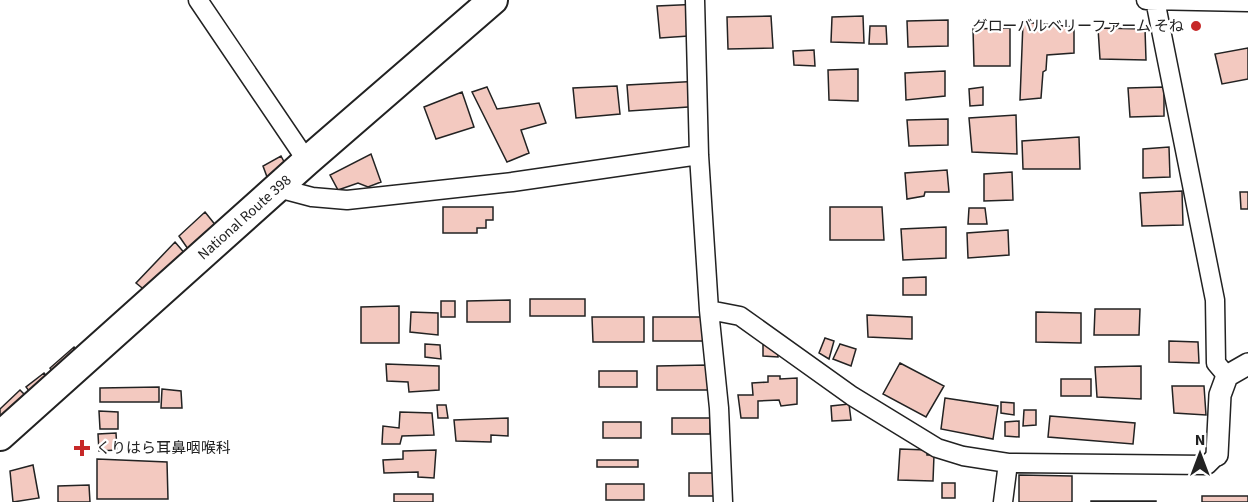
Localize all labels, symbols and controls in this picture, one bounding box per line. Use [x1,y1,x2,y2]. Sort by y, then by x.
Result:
place label: グローバルベリーファーム そね [972,16,1184,37]
marker: グローバルベリーファーム そね [1189,19,1203,33]
street label: National Route 398 [193,170,296,265]
north arrow [1170,424,1230,484]
text: N [1195,429,1205,451]
place label: くりはら耳鼻咽喉科 [96,438,231,459]
marker: くりはら耳鼻咽喉科 [73,439,91,457]

